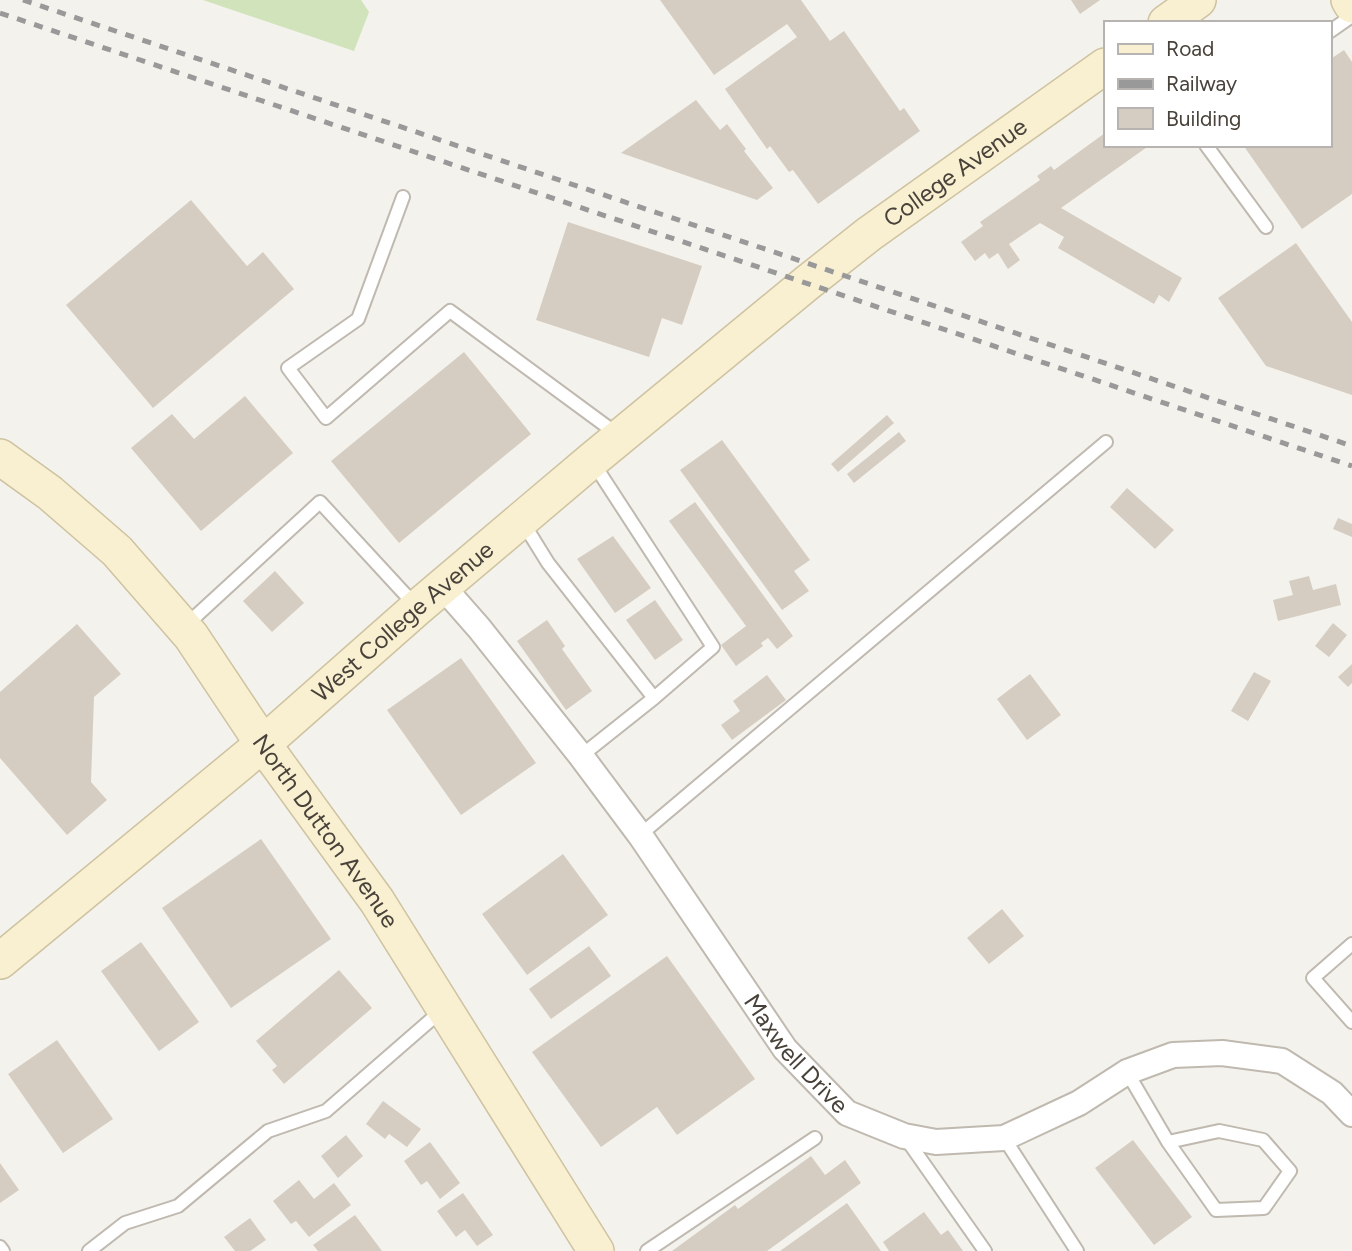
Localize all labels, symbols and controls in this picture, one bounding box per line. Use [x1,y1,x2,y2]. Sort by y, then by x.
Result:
legend [1104,21,1331,147]
text: Road [1166,36,1214,61]
text: Railway [1166,71,1237,96]
text: Building [1166,106,1241,131]
street label: College Avenue [878,111,1032,233]
street label: West College Avenue [306,535,499,708]
street label: North Dutton Avenue [247,728,405,933]
street label: Maxwell Drive [738,988,855,1119]

